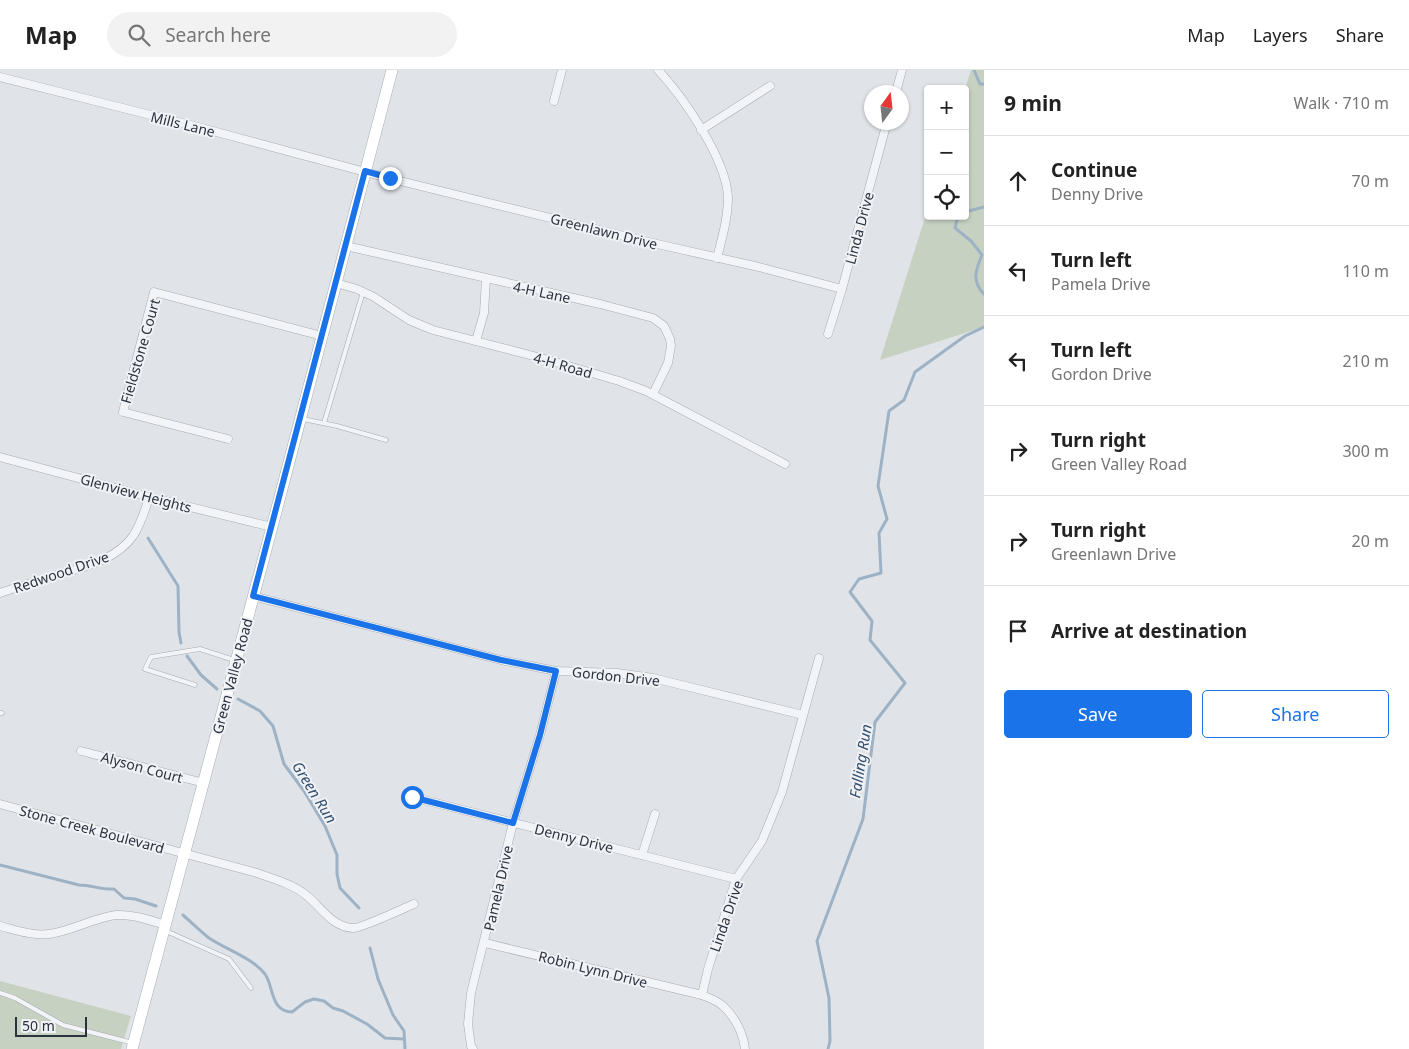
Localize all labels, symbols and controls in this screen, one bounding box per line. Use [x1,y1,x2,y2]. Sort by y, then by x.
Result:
search box [107,12,457,57]
text: Map [25,18,77,51]
icon: search [125,21,153,49]
text: Search here [165,22,271,48]
text: Map [1187,23,1225,47]
text: Layers [1253,23,1308,47]
text: Share [1336,23,1384,47]
north arrow [864,85,909,130]
map controls [924,85,969,220]
button: + [924,85,969,130]
text: 9 min [1004,89,1062,117]
text: Walk · 710 m [1294,92,1389,114]
street label: Mills Lane [149,107,217,141]
button: − [924,130,969,175]
text: Continue [1051,157,1137,183]
route end [379,167,402,190]
icon: ahead [1004,167,1032,195]
text: 70 m [1352,170,1389,192]
button: locate [924,175,969,220]
text: Denny Drive [1051,183,1143,205]
street label: Linda Drive [840,190,878,266]
street label: Greenlawn Drive [549,209,660,253]
text: Turn left [1051,247,1132,273]
icon: left [1004,257,1032,285]
text: 110 m [1342,260,1389,282]
text: Pamela Drive [1051,273,1150,295]
street label: 4-H Lane [512,277,573,307]
street label: Fieldstone Court [116,296,164,406]
text: Turn left [1051,337,1132,363]
icon: left [1004,347,1032,375]
street label: 4-H Road [531,348,595,382]
text: 210 m [1342,350,1389,372]
text: Gordon Drive [1051,363,1152,385]
text: Turn right [1051,427,1146,453]
icon: right [1004,437,1032,465]
text: 300 m [1342,440,1389,462]
text: Green Valley Road [1051,453,1187,475]
street label: Glenview Heights [78,469,194,517]
text: Turn right [1051,517,1146,543]
icon: right [1004,527,1032,555]
text: 20 m [1352,530,1389,552]
text: Greenlawn Drive [1051,543,1176,565]
street label: Redwood Drive [11,547,111,597]
street label: Green Valley Road [207,616,257,736]
icon: arrive [1004,617,1032,645]
text: Arrive at destination [1051,618,1247,644]
street label: Gordon Drive [571,662,661,690]
button: Save [1004,690,1192,738]
button: Share [1202,690,1389,738]
water label: Falling Run [844,723,876,799]
street label: Alyson Court [99,747,185,787]
water label: Green Run [288,757,342,827]
route start [401,786,424,809]
street label: Stone Creek Boulevard [17,801,167,857]
street label: Denny Drive [532,819,616,857]
street label: Pamela Drive [479,843,517,933]
street label: Linda Drive [705,878,747,954]
street label: Robin Lynn Drive [536,946,650,992]
scale bar [15,1014,88,1037]
text: 50 m [22,1016,55,1035]

